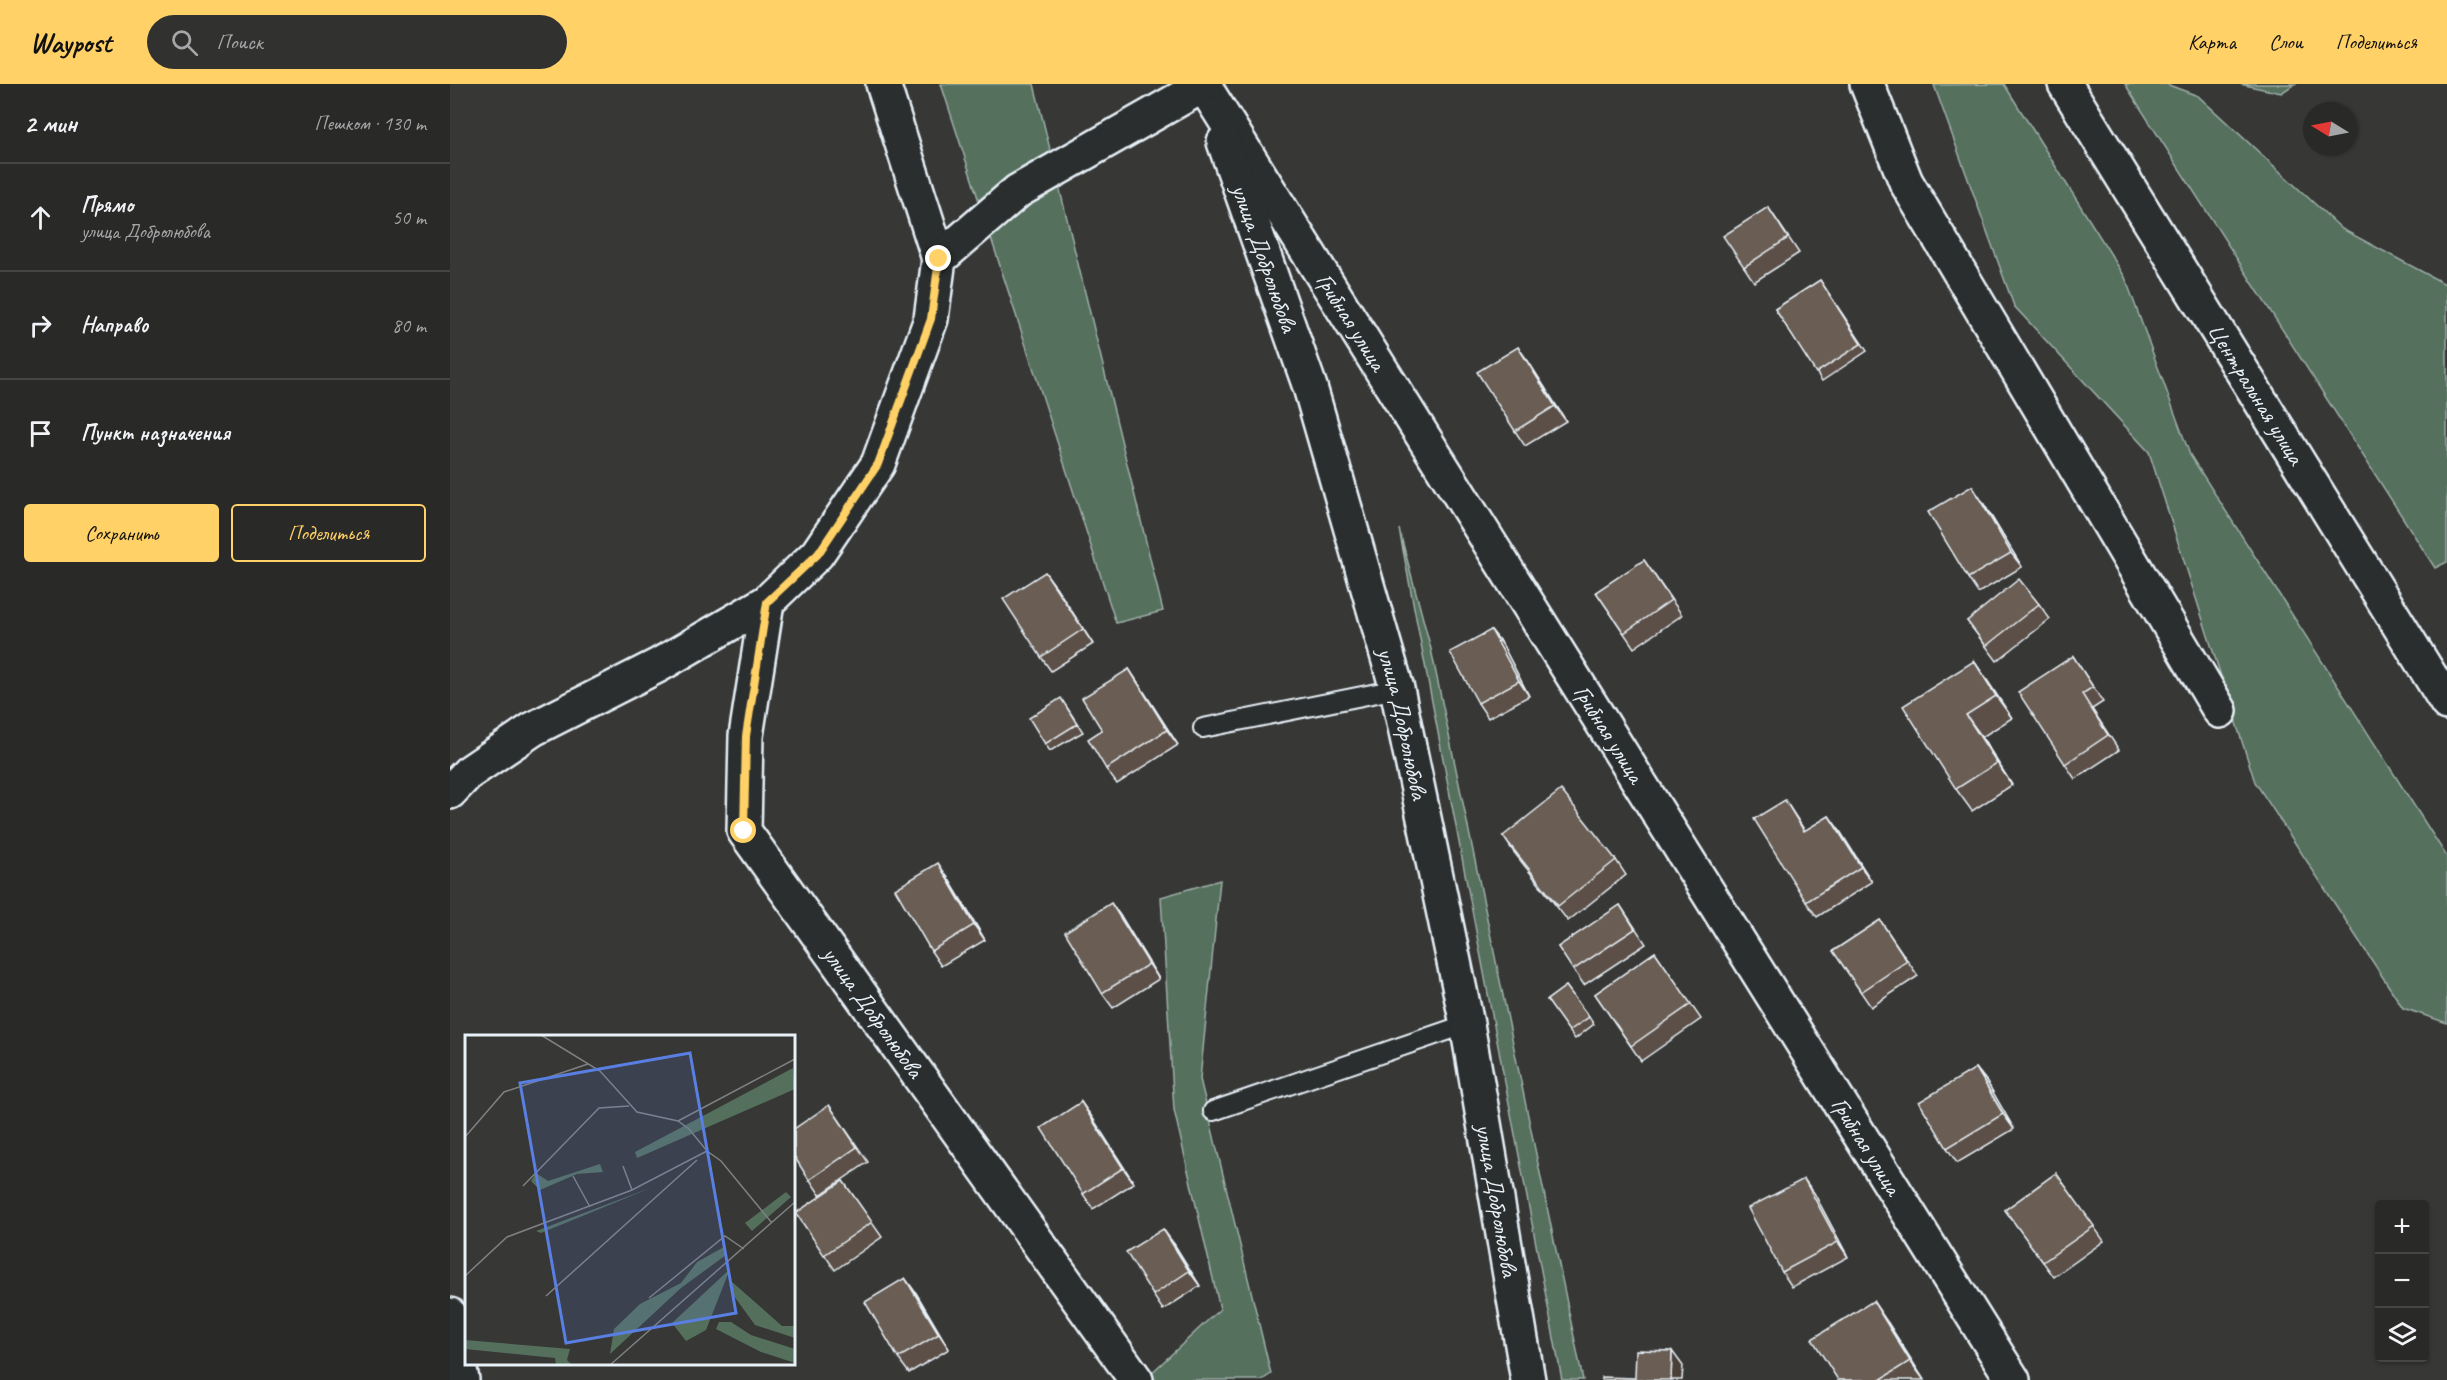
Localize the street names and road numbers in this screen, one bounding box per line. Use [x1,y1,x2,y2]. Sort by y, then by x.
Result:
street label: улица Добролюбова [1224,178,1305,337]
street label: Грибная улица [1309,267,1394,378]
street label: Центральная улица [2201,317,2312,471]
street label: улица Добролюбова [1370,642,1435,803]
street label: Грибная улица [1567,679,1652,790]
street label: улица Добролюбова [815,939,931,1085]
street label: Грибная улица [1825,1091,1910,1202]
street label: улица Добролюбова [1469,1120,1525,1280]

